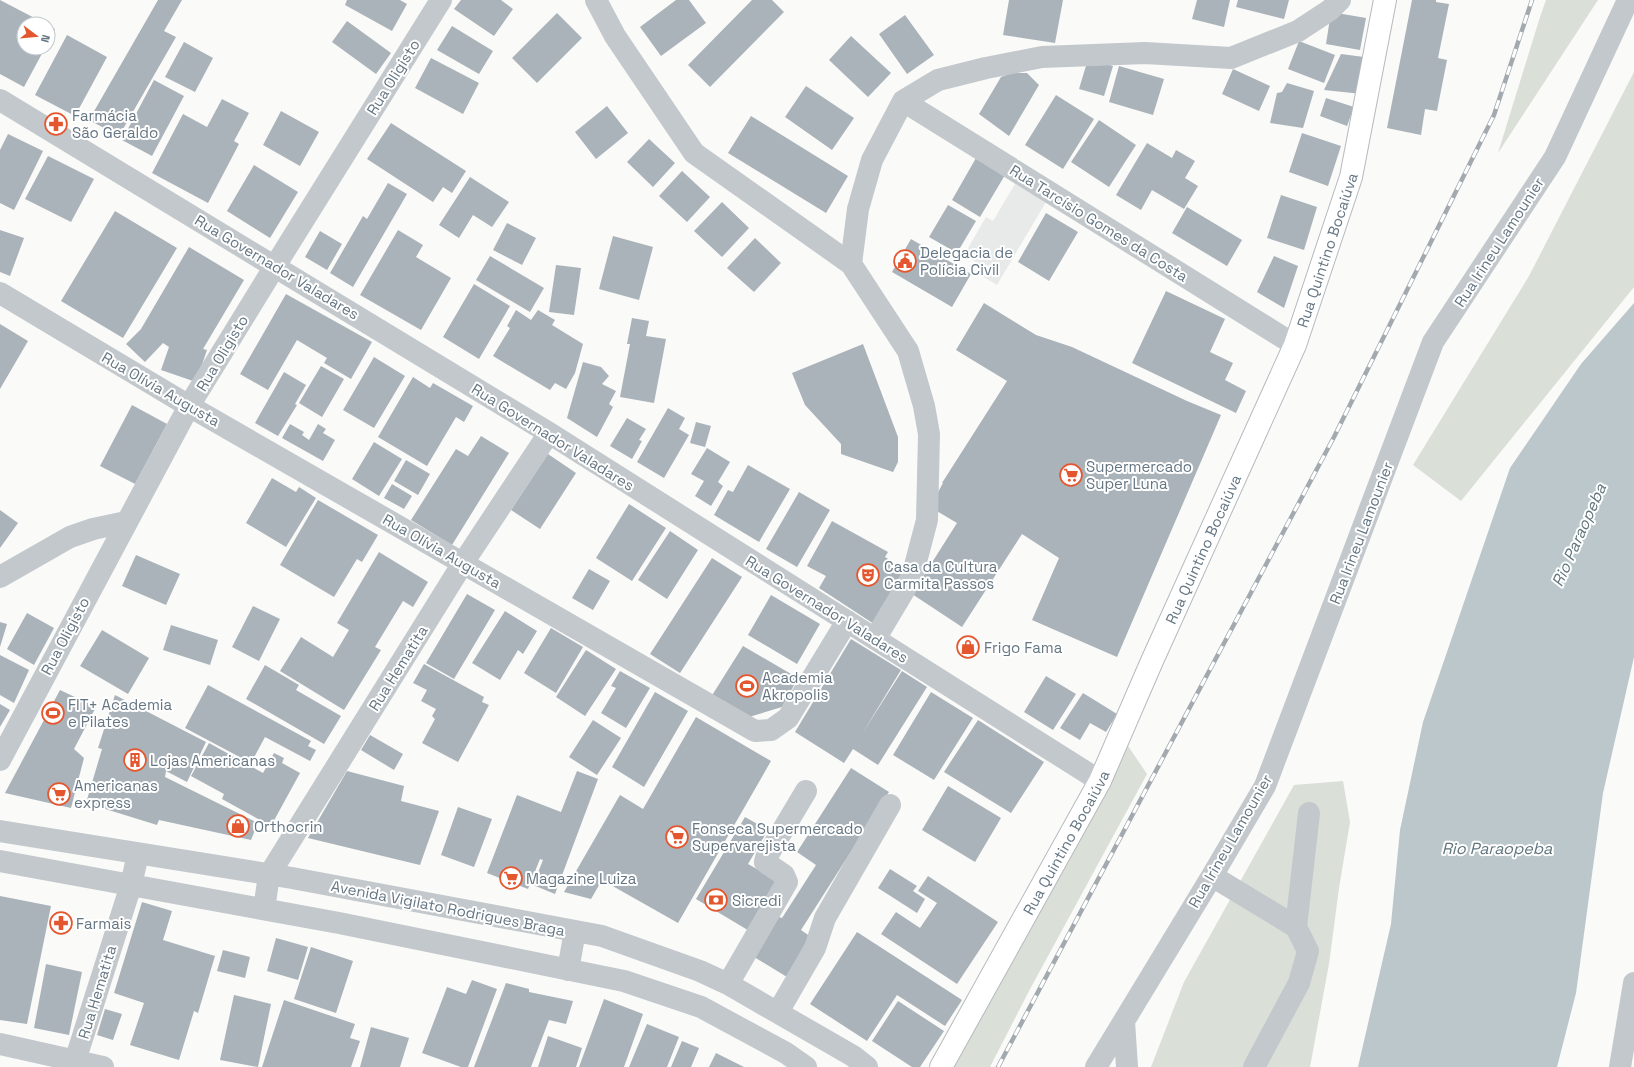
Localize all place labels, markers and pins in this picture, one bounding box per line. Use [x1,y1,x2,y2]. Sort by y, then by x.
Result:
place label: Farmácia São Geraldo [72,106,158,142]
pharmacy icon: Farmácia São Geraldo [43,111,69,137]
place label: Delegacia de Polícia Civil [920,243,1013,279]
public building icon: Delegacia de Polícia Civil [892,248,918,274]
place label: Supermercado Super Luna [1086,457,1192,493]
supermarket icon: Supermercado Super Luna [1058,462,1084,488]
place label: Casa da Cultura Carmita Passos [884,557,998,593]
theatre icon: Casa da Cultura Carmita Passos [855,562,881,588]
shop icon: Frigo Fama [955,634,981,660]
place label: Frigo Fama [984,638,1063,657]
place label: Academia Akropolis [762,668,833,704]
sports icon: Academia Akropolis [734,673,760,699]
place label: FIT+ Academia e Pilates [68,695,172,731]
sports icon: FIT+ Academia e Pilates [40,700,66,726]
building icon: Lojas Americanas [122,747,148,773]
place label: Lojas Americanas [150,751,275,770]
place label: Americanas express [74,776,158,812]
supermarket icon: Americanas express [46,781,72,807]
shop icon: Orthocrin [225,813,251,839]
place label: Orthocrin [254,817,323,836]
place label: Fonseca Supermercado Supervarejista [692,819,863,855]
supermarket icon: Fonseca Supermercado Supervarejista [664,824,690,850]
supermarket icon: Magazine Luiza [498,865,524,891]
place label: Magazine Luiza [526,869,637,888]
bank icon: Sicredi [703,887,729,913]
place label: Sicredi [732,891,781,910]
pharmacy icon: Farmais [48,910,74,936]
place label: Farmais [76,914,131,933]

